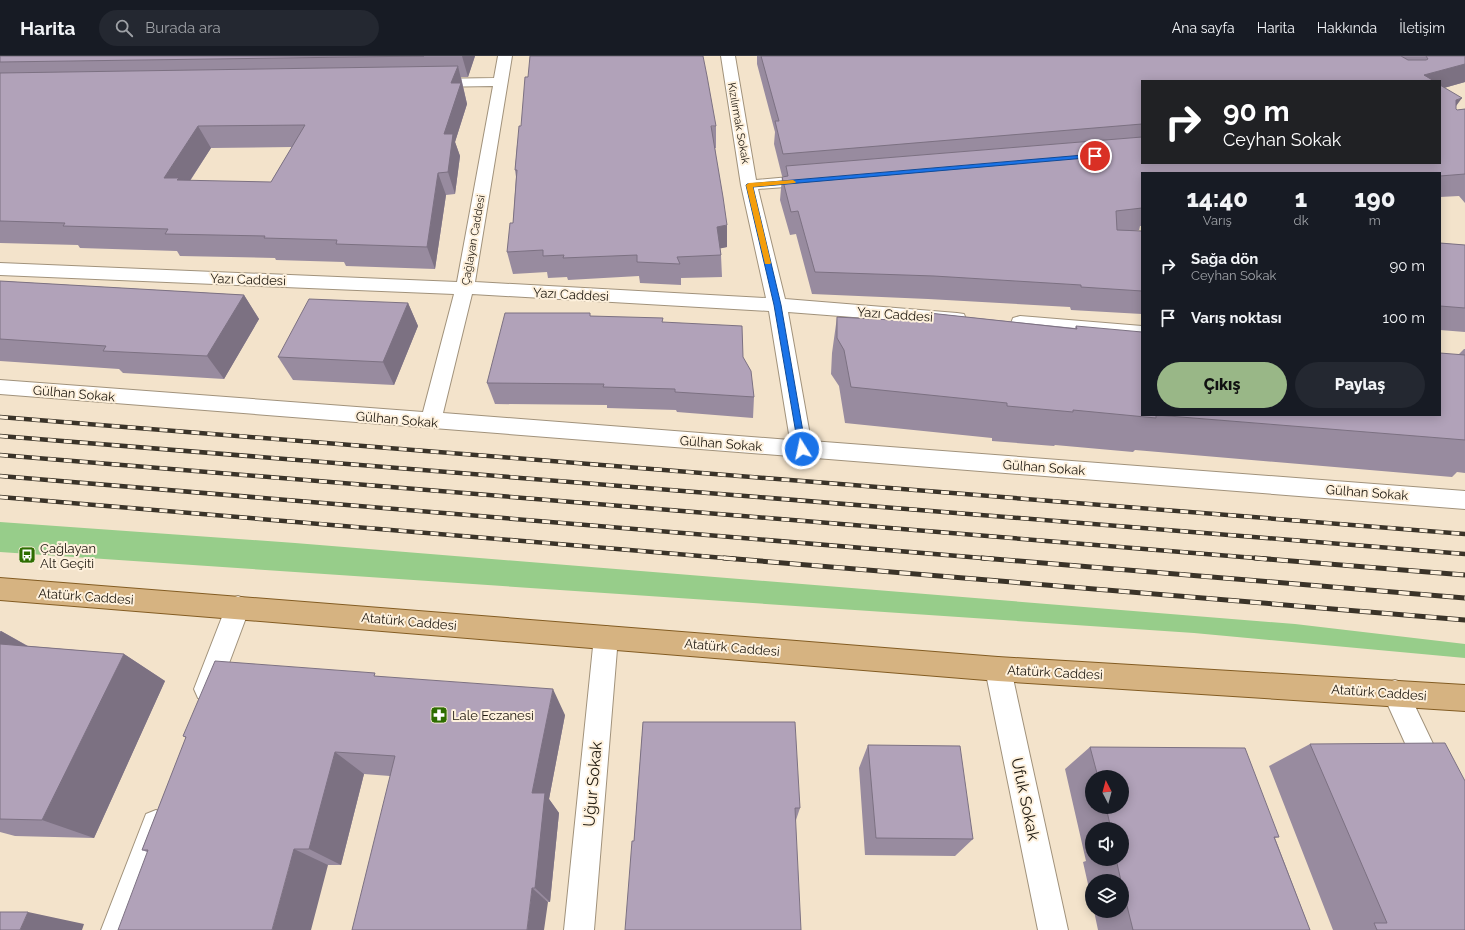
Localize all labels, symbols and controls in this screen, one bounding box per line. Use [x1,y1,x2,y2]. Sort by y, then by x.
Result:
search box [99,10,379,46]
text: Harita [20,17,75,39]
icon: search [113,17,135,39]
text: Burada ara [145,19,221,37]
text: Ana sayfa [1172,20,1235,36]
text: Harita [1257,20,1295,36]
text: Hakkında [1317,20,1377,36]
text: İletişim [1399,20,1445,36]
street label: Kızılırmak Sokak [725,82,752,165]
text: 90 m [1223,95,1289,128]
icon: right [1157,96,1209,148]
text: Ceyhan Sokak [1223,129,1341,150]
pin [1078,139,1112,173]
icon: arrive [1084,145,1106,167]
text: 14:40 [1187,184,1248,213]
text: 1 [1295,184,1307,213]
text: 190 [1354,184,1395,213]
street label: Çağlayan Caddesi [459,194,488,286]
text: Varış [1203,213,1232,228]
text: dk [1294,213,1309,228]
text: m [1369,213,1381,228]
text: Sağa dön [1191,250,1258,268]
icon: right [1157,255,1179,277]
text: 90 m [1389,257,1425,275]
text: Ceyhan Sokak [1191,268,1276,283]
street label: Yazı Caddesi [210,271,286,288]
street label: Yazı Caddesi [533,285,609,304]
street label: Yazı Caddesi [857,304,933,325]
icon: arrive [1157,307,1179,329]
text: Varış noktası [1191,309,1282,327]
text: 100 m [1383,309,1425,327]
button: Çıkış [1157,362,1287,408]
button: Paylaş [1295,362,1425,408]
street label: Gülhan Sokak [32,382,116,405]
street label: Gülhan Sokak [355,408,439,431]
position arrow [781,428,823,470]
street label: Gülhan Sokak [679,433,763,454]
street label: Gülhan Sokak [1002,457,1086,478]
street label: Gülhan Sokak [1325,482,1409,503]
place label: Çağlayan Alt Geçiti [40,541,96,571]
bus stop icon: Çağlayan Alt Geçiti [17,545,37,565]
street label: Atatürk Caddesi [38,586,134,607]
street label: Atatürk Caddesi [361,610,457,633]
street label: Atatürk Caddesi [684,636,780,659]
street label: Atatürk Caddesi [1007,663,1103,682]
street label: Atatürk Caddesi [1331,682,1427,703]
pharmacy icon: Lale Eczanesi [429,705,449,725]
place label: Lale Eczanesi [452,708,534,723]
street label: Uğur Sokak [579,740,606,827]
street label: Ufuk Sokak [1007,756,1044,843]
north arrow [1085,770,1129,814]
map controls [1085,770,1129,918]
button: sound [1085,822,1129,866]
button: layers [1085,874,1129,918]

